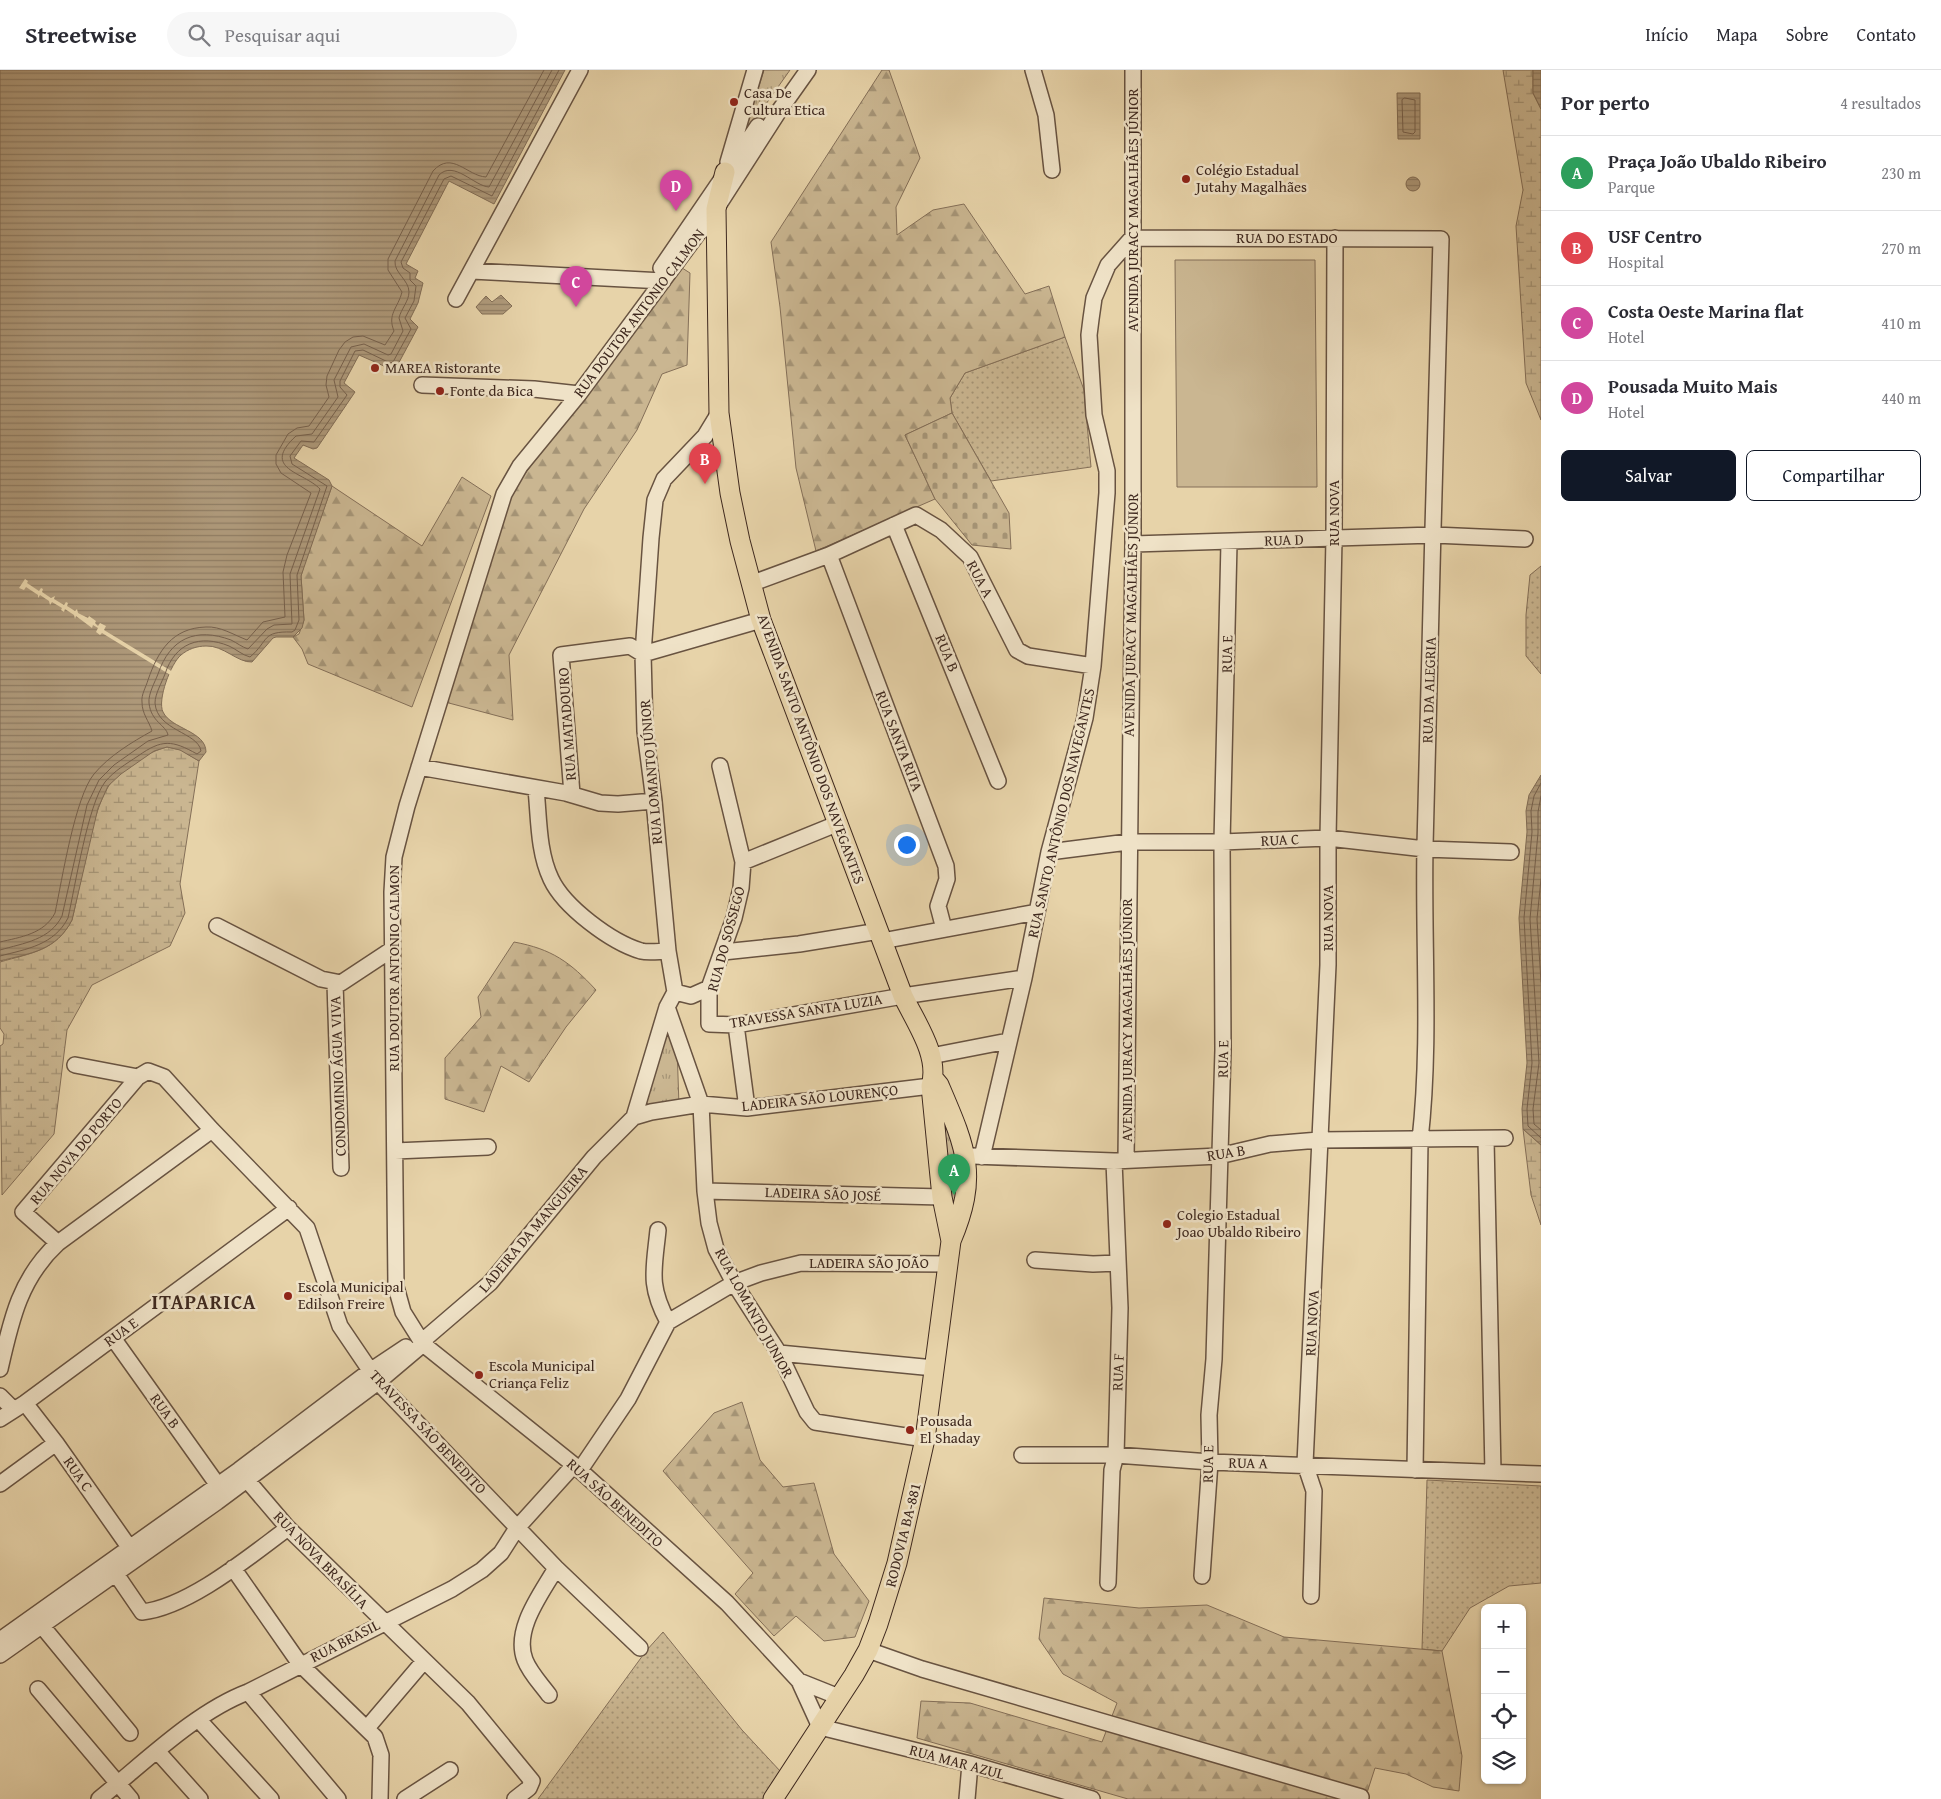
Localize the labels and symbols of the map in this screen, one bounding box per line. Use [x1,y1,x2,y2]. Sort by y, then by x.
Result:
place label: Casa De Cultura Etica [744,82,825,120]
street label: AVENIDA JURACY MAGALHÃES JÚNIOR [1122,88,1143,332]
marker: Casa De Cultura Etica [728,96,740,108]
place label: Colégio Estadual Jutahy Magalhães [1194,159,1307,197]
pin: D [660,170,692,211]
marker: Colégio Estadual Jutahy Magalhães [1180,173,1192,185]
street label: RUA DOUTOR ANTONIO CALMON [570,225,708,401]
street label: RUA DO ESTADO [1236,227,1338,248]
pin: C [560,266,592,307]
place label: MAREA Ristorante [385,357,501,378]
marker: MAREA Ristorante [369,362,381,374]
place label: Fonte da Bica [450,380,533,401]
marker: Fonte da Bica [434,385,446,397]
pin: B [689,443,721,484]
street label: RUA NOVA [1323,480,1344,546]
street label: AVENIDA JURACY MAGALHÃES JÚNIOR [1118,493,1143,737]
street label: RUA D [1264,528,1304,551]
street label: RUA A [962,556,999,601]
street label: AVENIDA SANTO ANTÔNIO DOS NAVEGANTES [753,611,870,887]
street label: RUA B [930,631,964,675]
street label: RUA E [1216,635,1237,673]
street label: RUA DA ALEGRIA [1416,636,1441,744]
street label: RUA MATADOURO [552,667,581,781]
street label: RUA SANTO ANTÔNIO DOS NAVEGANTES [1022,686,1099,940]
street label: RUA SANTA RITA [871,687,928,794]
street label: RUA LOMANTO JÚNIOR [634,698,667,845]
street label: RUA C [1260,828,1300,851]
your location [894,832,920,858]
street label: RUA DOUTOR ANTONIO CALMON [383,865,404,1071]
street label: RUA DO SOSSEGO [701,884,750,994]
street label: RUA NOVA [1317,885,1338,951]
street label: AVENIDA JURACY MAGALHÃES JÚNIOR [1116,898,1137,1142]
street label: TRAVESSA SANTA LUZIA [728,988,884,1033]
street label: CONDOMINIO ÁGUA VIVA [324,995,351,1157]
street label: RUA E [1212,1040,1233,1078]
street label: LADEIRA SÃO LOURENÇO [741,1079,899,1116]
street label: RUA NOVA DO PORTO [25,1093,127,1209]
street label: RUA B [1205,1139,1247,1166]
pin: A [938,1154,970,1195]
street label: LADEIRA DA MANGUEIRA [473,1161,592,1297]
street label: LADEIRA SÃO JOSÉ [765,1181,882,1206]
place label: Colegio Estadual Joao Ubaldo Ribeiro [1175,1204,1301,1242]
marker: Colegio Estadual Joao Ubaldo Ribeiro [1161,1218,1173,1230]
street label: RUA LOMANTO JUNIOR [710,1244,799,1382]
street label: LADEIRA SÃO JOÃO [809,1252,929,1273]
place label: Escola Municipal Edilson Freire [298,1276,404,1314]
district label: ITAPARICA [151,1287,257,1316]
street label: RUA NOVA [1299,1289,1324,1357]
marker: Escola Municipal Edilson Freire [282,1290,294,1302]
street label: RUA E [99,1312,142,1351]
street label: RUA F [1106,1353,1129,1391]
place label: Escola Municipal Criança Feliz [489,1355,595,1393]
street label: TRAVESSA SÃO BENEDITO [365,1365,492,1498]
marker: Escola Municipal Criança Feliz [473,1369,485,1381]
street label: RUA B [146,1389,185,1433]
place label: Pousada El Shaday [920,1410,981,1448]
marker: Pousada El Shaday [904,1424,916,1436]
street label: RUA E [1197,1445,1218,1483]
street label: RUA C [59,1452,98,1495]
street label: RUA A [1228,1452,1268,1473]
street label: RUA SÃO BENEDITO [562,1453,668,1552]
street label: RODOVIA BA-881 [879,1481,926,1589]
street label: RUA NOVA BRASÍLIA [269,1506,374,1613]
street label: RUA BRASIL [306,1614,384,1667]
street label: RUA MAR AZUL [907,1739,1008,1784]

